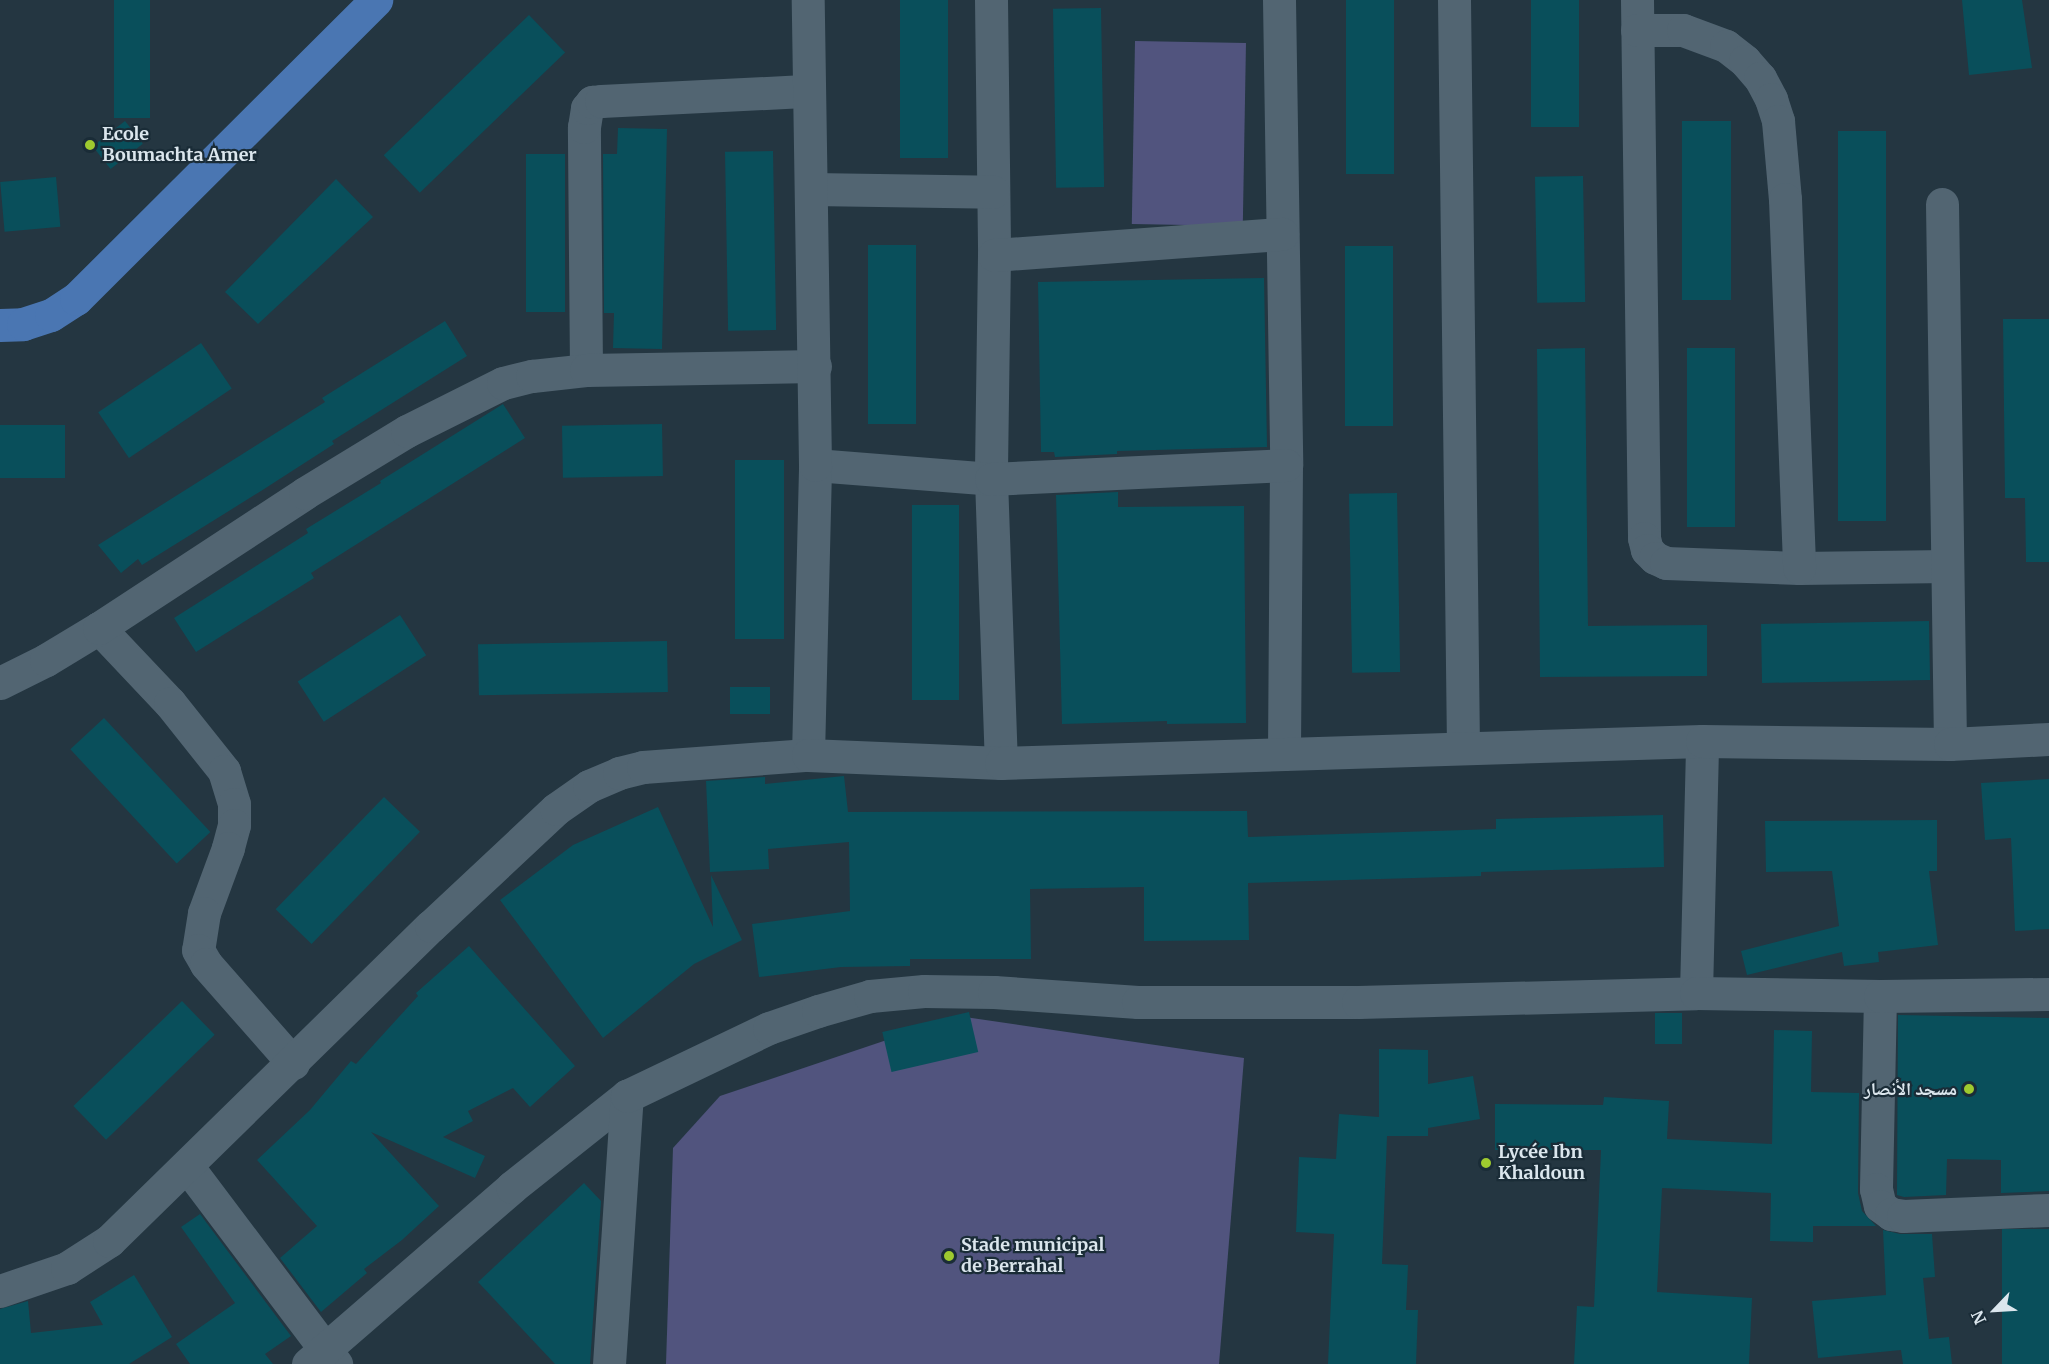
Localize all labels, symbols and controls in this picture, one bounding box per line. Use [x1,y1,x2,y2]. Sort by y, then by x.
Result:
place label: Ecole Boumachta Amer [102,124,257,166]
marker: Ecole Boumachta Amer [83,138,97,152]
place label: مسجد الأنصار [1864,1078,1957,1100]
marker: مسجد الأنصار [1962,1082,1976,1096]
place label: Lycée Ibn Khaldoun [1498,1142,1585,1184]
marker: Lycée Ibn Khaldoun [1479,1156,1493,1170]
place label: Stade municipal de Berrahal [961,1235,1104,1278]
marker: Stade municipal de Berrahal [942,1249,956,1263]
north arrow [1965,1280,2025,1340]
text: N [1967,1308,1990,1328]

